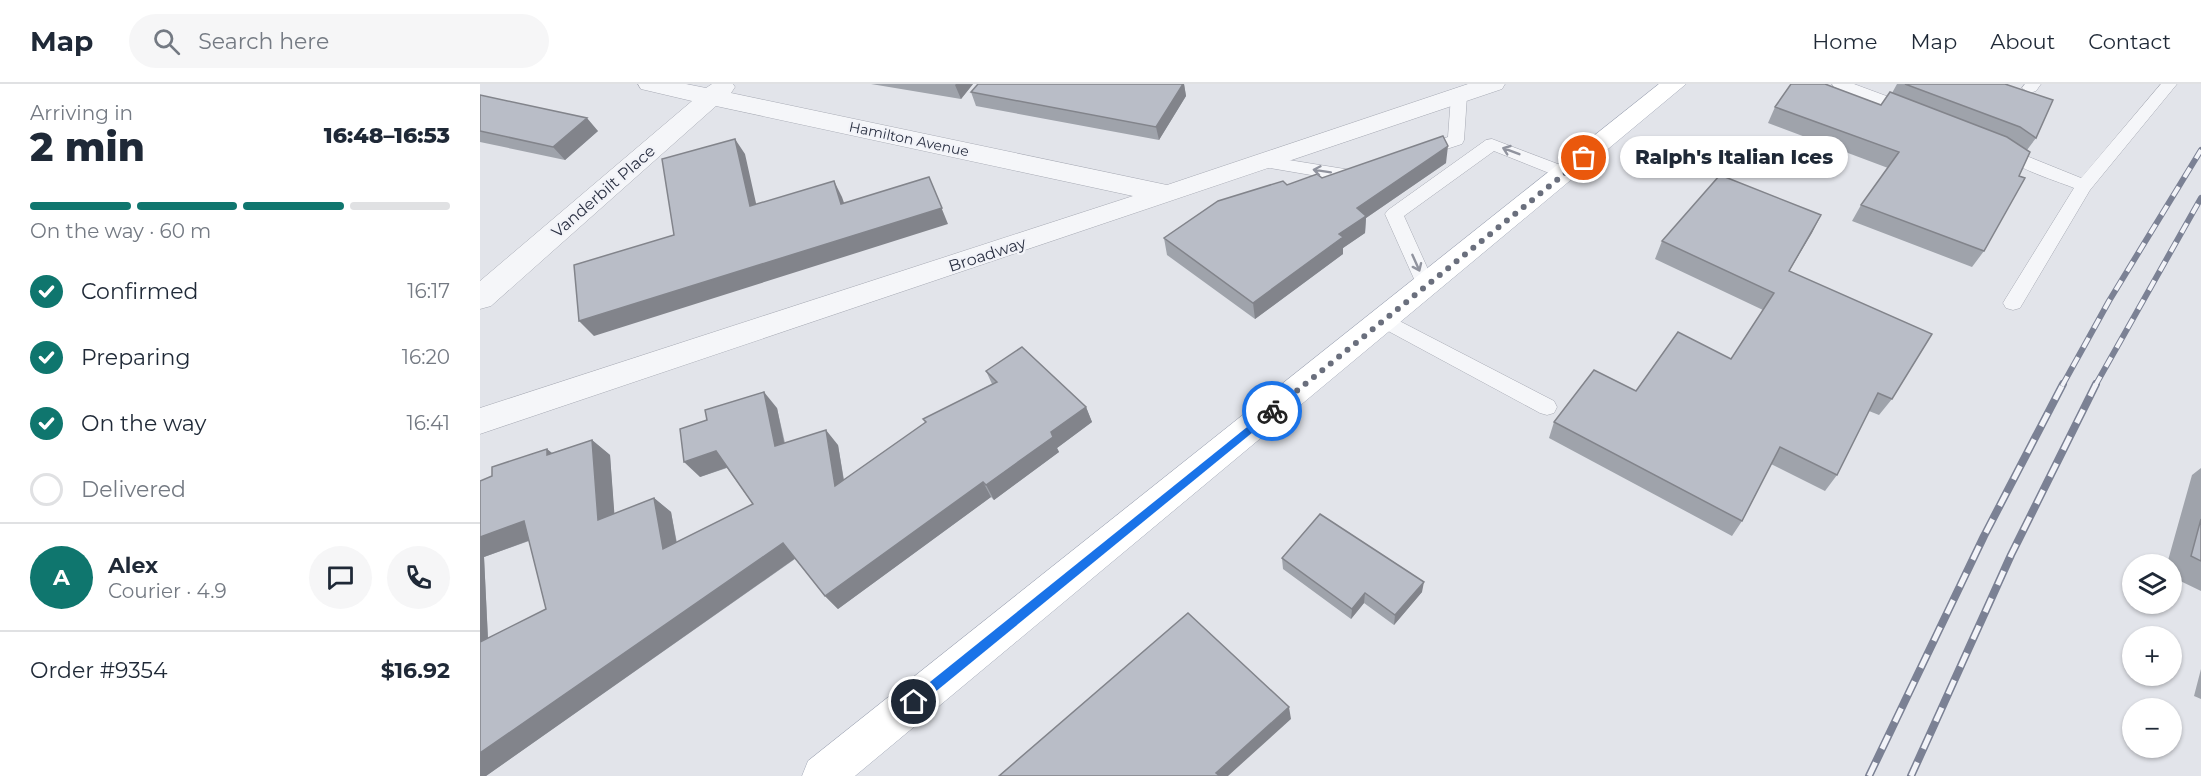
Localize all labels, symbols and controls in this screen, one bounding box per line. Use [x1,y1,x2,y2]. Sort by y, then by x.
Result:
search box [129,14,549,68]
text: Map [30,24,93,58]
icon: search [150,25,183,58]
text: Search here [198,28,329,55]
text: Home [1812,29,1877,54]
text: Map [1910,29,1957,54]
text: About [1990,29,2055,54]
text: Contact [2088,29,2171,54]
text: Arriving in [30,101,133,125]
street label: Hamilton Avenue [847,118,971,160]
text: 16:48–16:53 [324,122,450,149]
text: 2 min [30,123,145,171]
pin [1558,132,1609,183]
callout: Ralph's Italian Ices [1620,137,1848,179]
street label: Vanderbilt Place [548,141,659,242]
icon: bag [1567,141,1600,174]
one-way arrow [1502,145,1520,156]
text: Ralph's Italian Ices [1635,145,1833,169]
one-way arrow [1313,166,1333,177]
text: On the way · 60 m [30,219,211,243]
street label: Broadway [946,233,1028,276]
one-way arrow [1411,254,1422,272]
icon: check [30,275,63,308]
text: Confirmed [81,278,198,305]
text: 16:17 [407,279,450,303]
icon: check [30,341,63,374]
text: Preparing [81,344,190,371]
text: 16:20 [402,345,450,369]
courier [1242,381,1302,441]
icon: bike [1256,395,1289,428]
icon: check [30,407,63,440]
text: On the way [81,410,206,437]
text: 16:41 [406,411,450,435]
text: Delivered [81,476,186,503]
button: chat [309,546,372,609]
button: phone [387,546,450,609]
text: Alex [108,552,158,579]
map controls [2122,554,2182,758]
button: layers [2122,554,2182,614]
text: A [53,564,70,591]
text: Courier · 4.9 [108,579,227,603]
button: + [2122,626,2182,686]
text: Order #9354 [30,657,167,684]
text: $16.92 [381,657,450,684]
pin [888,676,939,727]
icon: home [897,685,930,718]
button: − [2122,698,2182,758]

